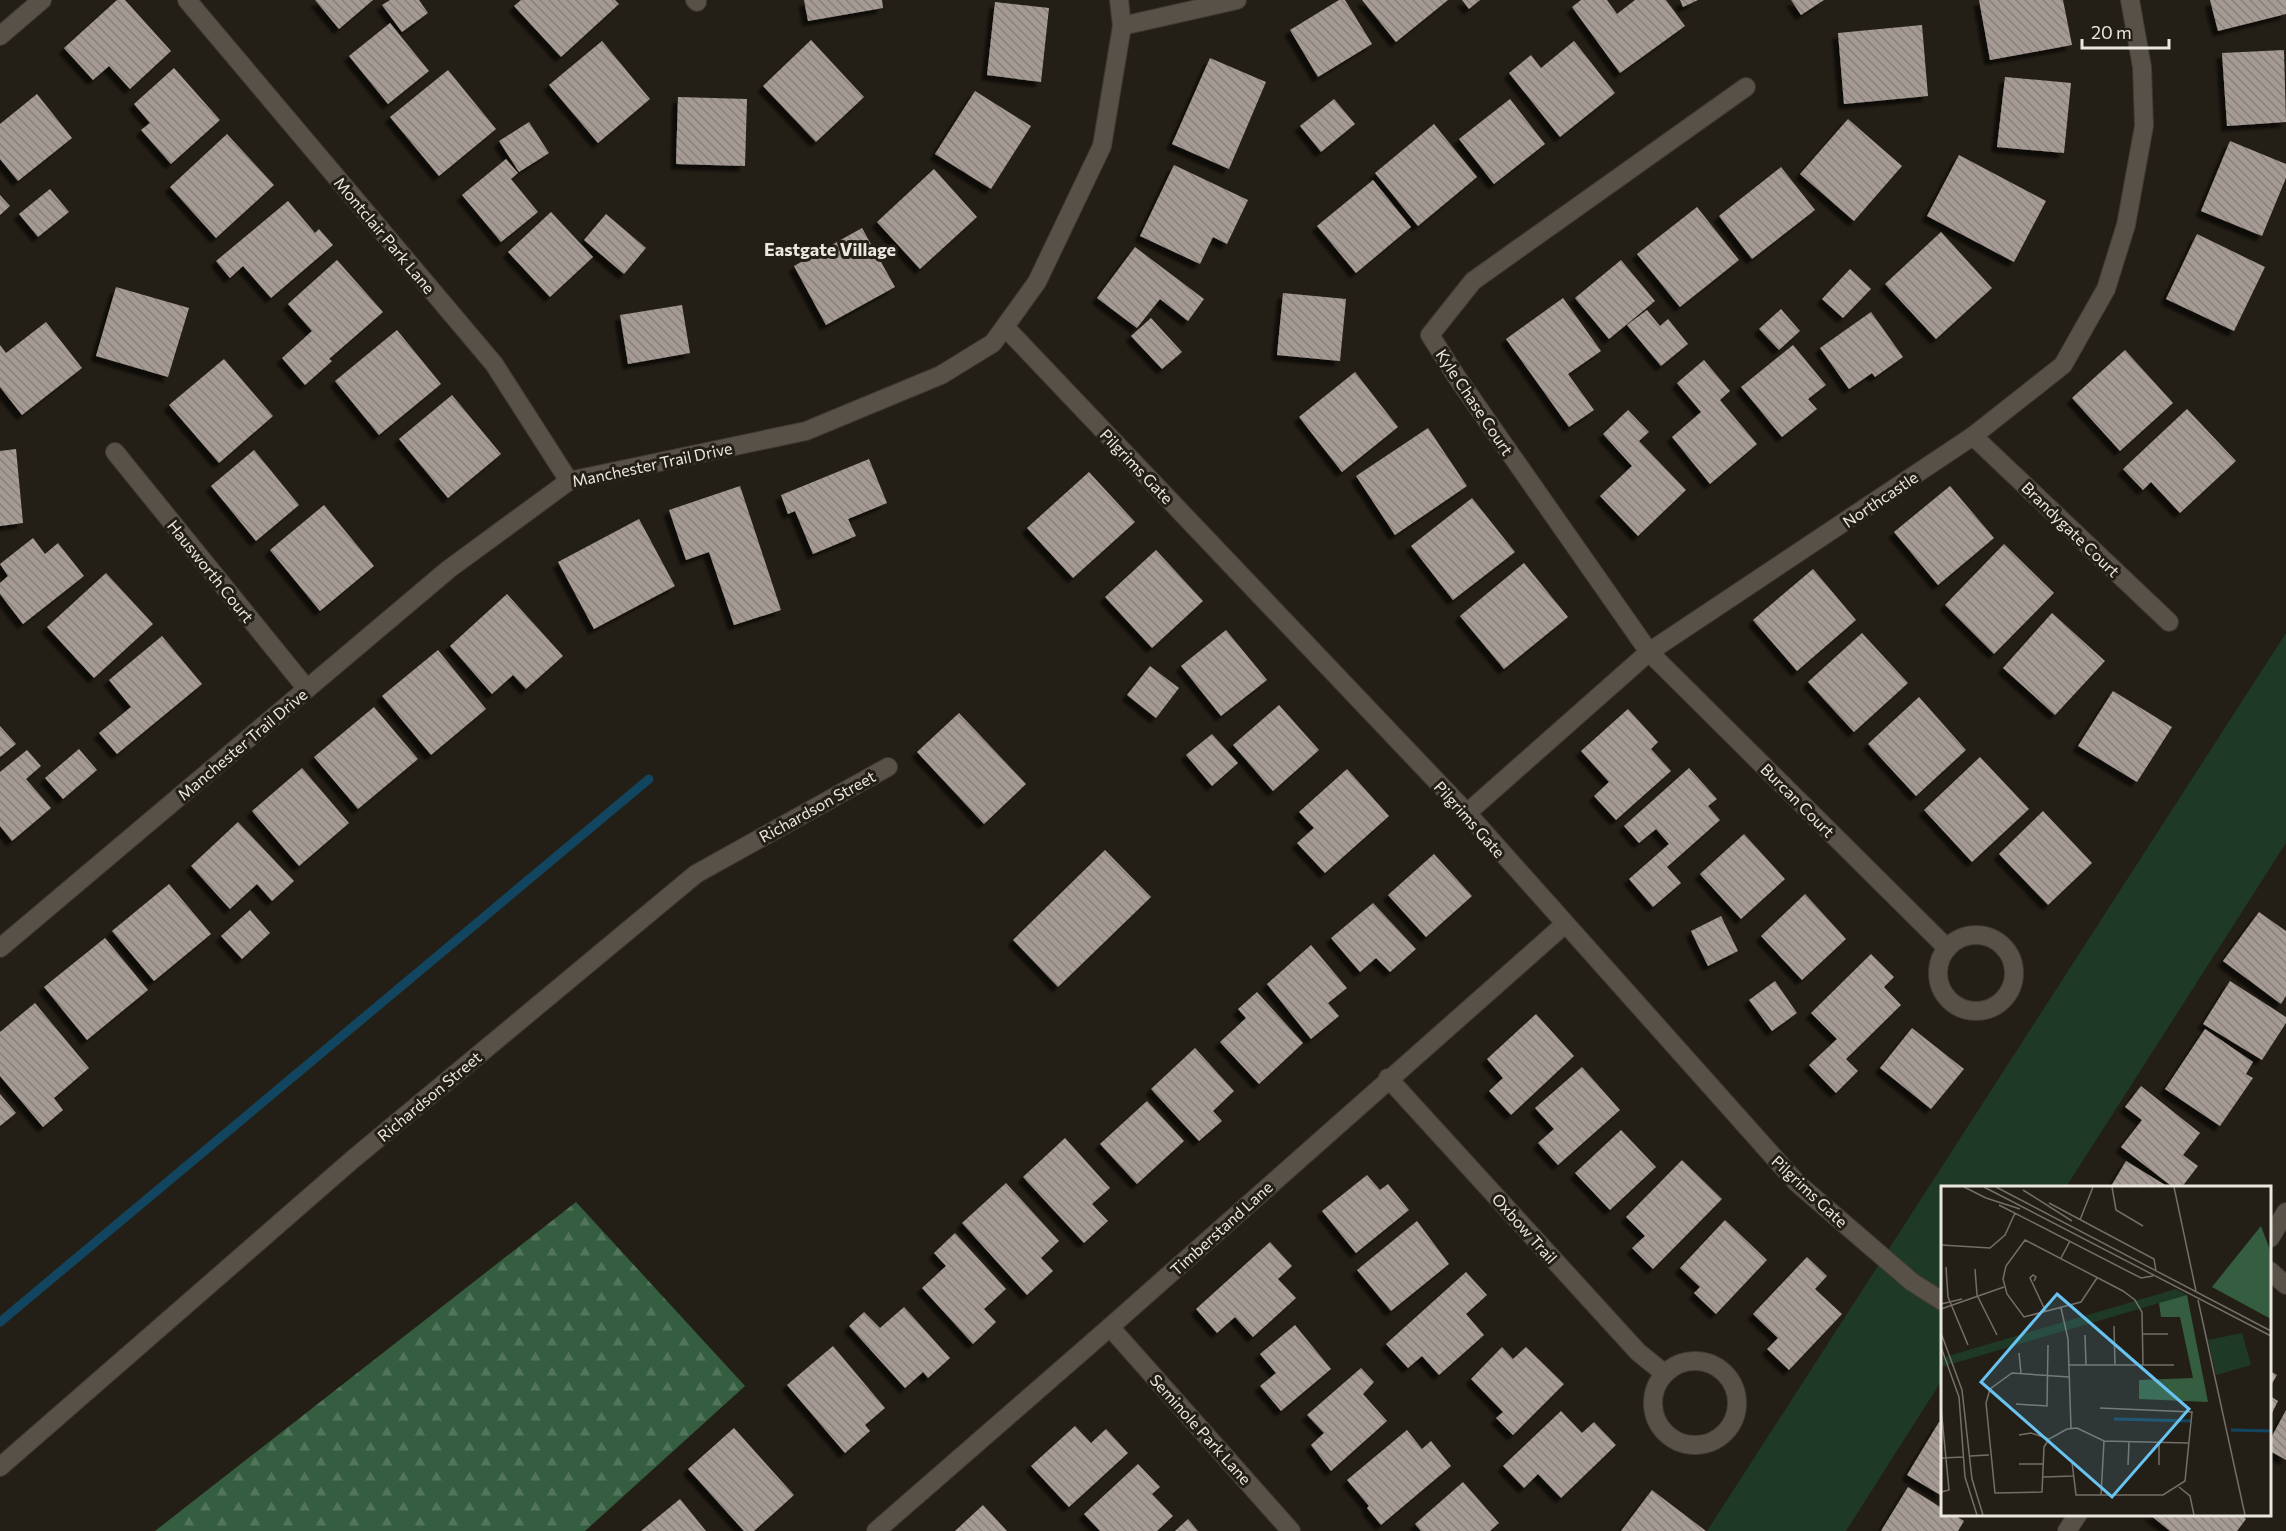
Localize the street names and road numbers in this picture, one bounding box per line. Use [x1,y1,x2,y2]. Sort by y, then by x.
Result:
street label: Montclair Park Lane [331,173,439,297]
street label: Kyle Chase Court [1433,345,1518,459]
street label: Pilgrims Gate [1097,425,1177,507]
street label: Manchester Trail Drive [570,438,734,490]
street label: Northcastle [1839,467,1921,531]
street label: Brandygate Court [2018,477,2124,581]
street label: Hausworth Court [164,516,258,626]
street label: Manchester Trail Drive [173,684,311,804]
street label: Burcan Court [1757,759,1839,841]
street label: Richardson Street [756,766,879,846]
street label: Pilgrims Gate [1431,777,1509,861]
street label: Richardson Street [373,1047,485,1145]
street label: Pilgrims Gate [1768,1151,1852,1231]
street label: Timberstand Lane [1166,1177,1276,1279]
street label: Oxbow Trail [1489,1189,1561,1267]
street label: Seminole Park Lane [1146,1370,1256,1488]

